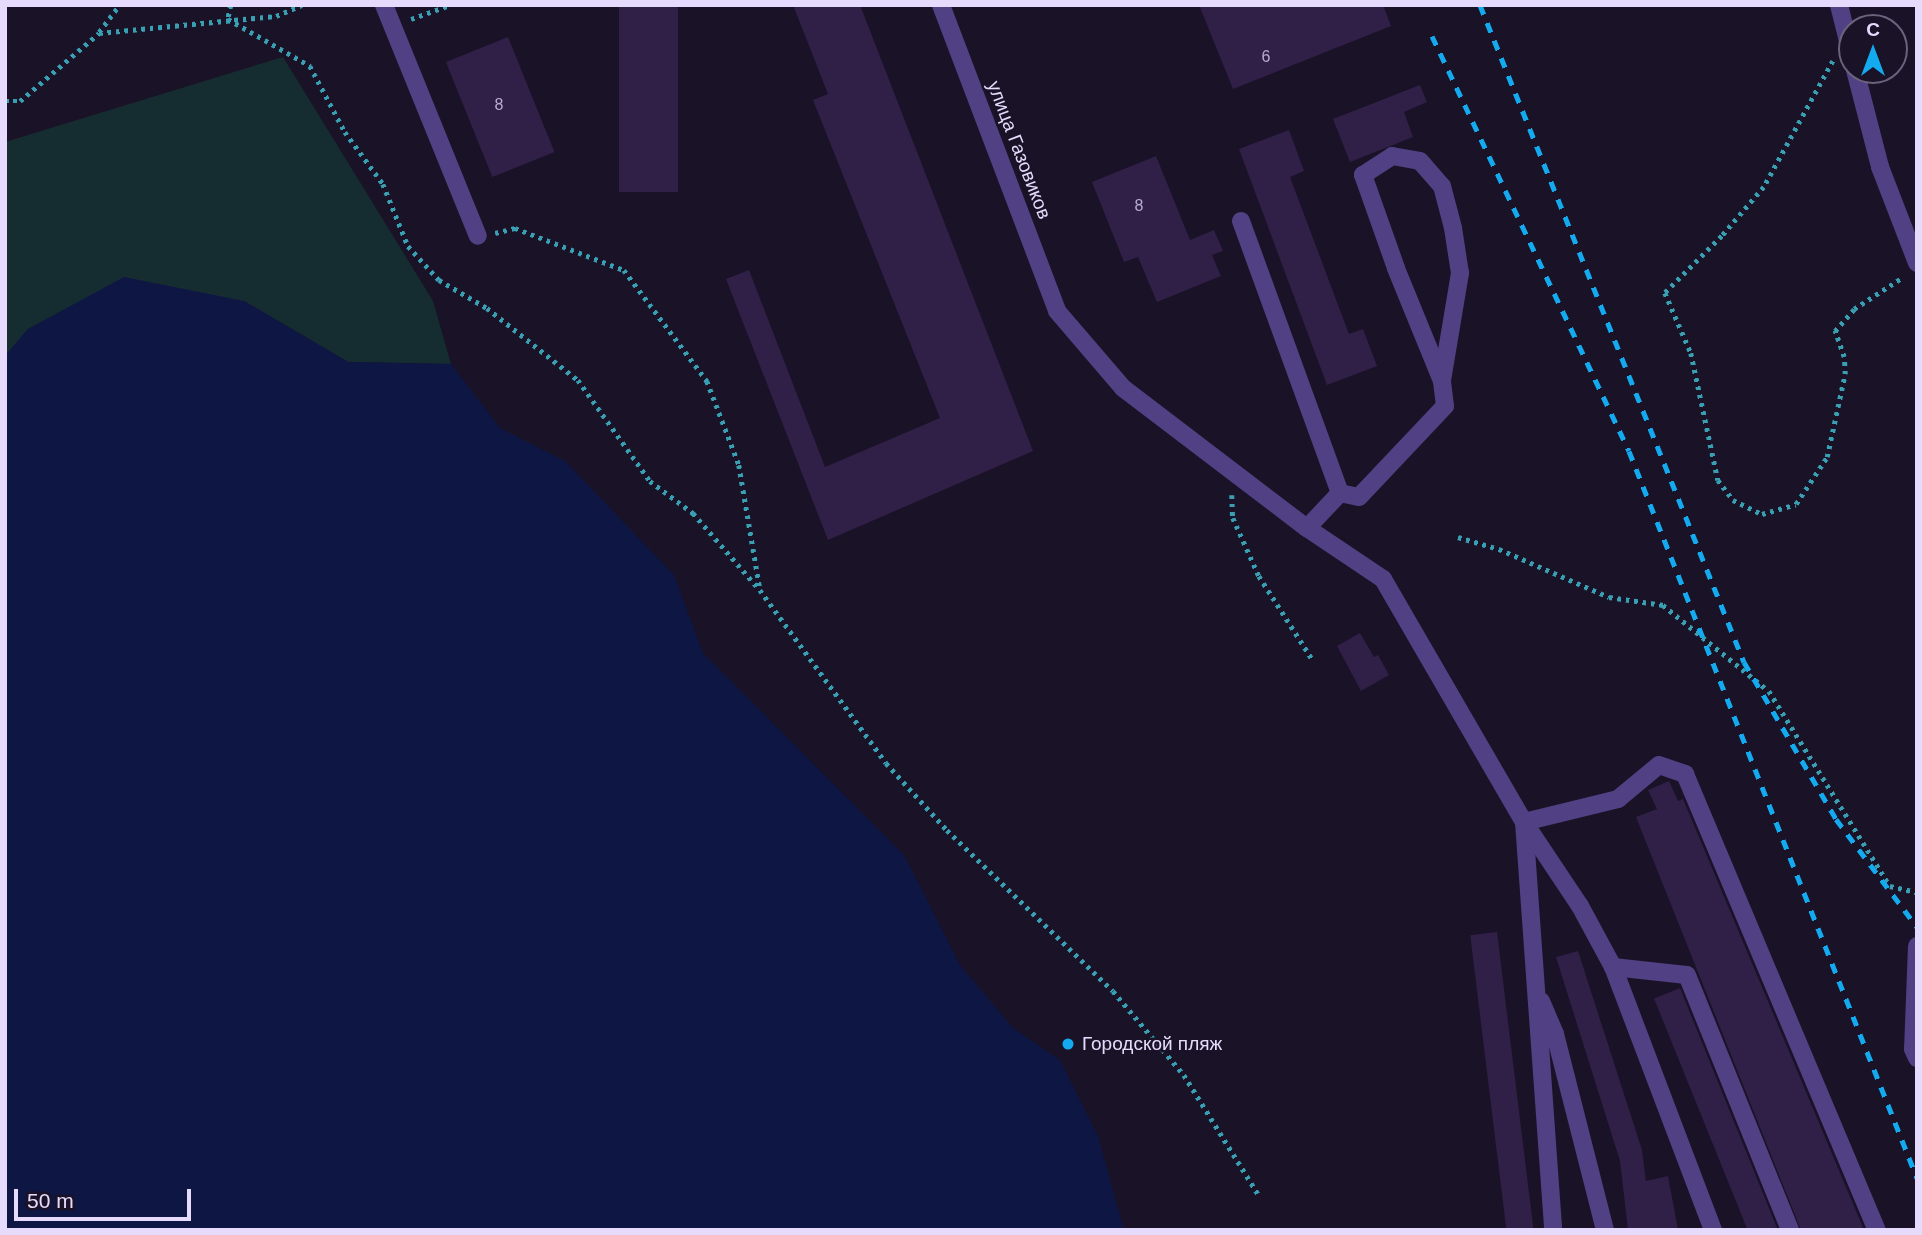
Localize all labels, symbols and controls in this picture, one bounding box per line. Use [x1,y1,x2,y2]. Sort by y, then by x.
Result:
north arrow [1838,14,1908,84]
text: С [1866,19,1880,40]
house number: 6 [1262,47,1270,67]
street label: улица Газовиков [982,78,1056,222]
house number: 8 [495,95,503,115]
house number: 8 [1135,196,1143,216]
place label: Городской пляж [1082,1033,1222,1055]
marker: Городской пляж [1060,1036,1076,1052]
scale bar [18,1176,194,1220]
text: 50 m [27,1189,74,1212]

